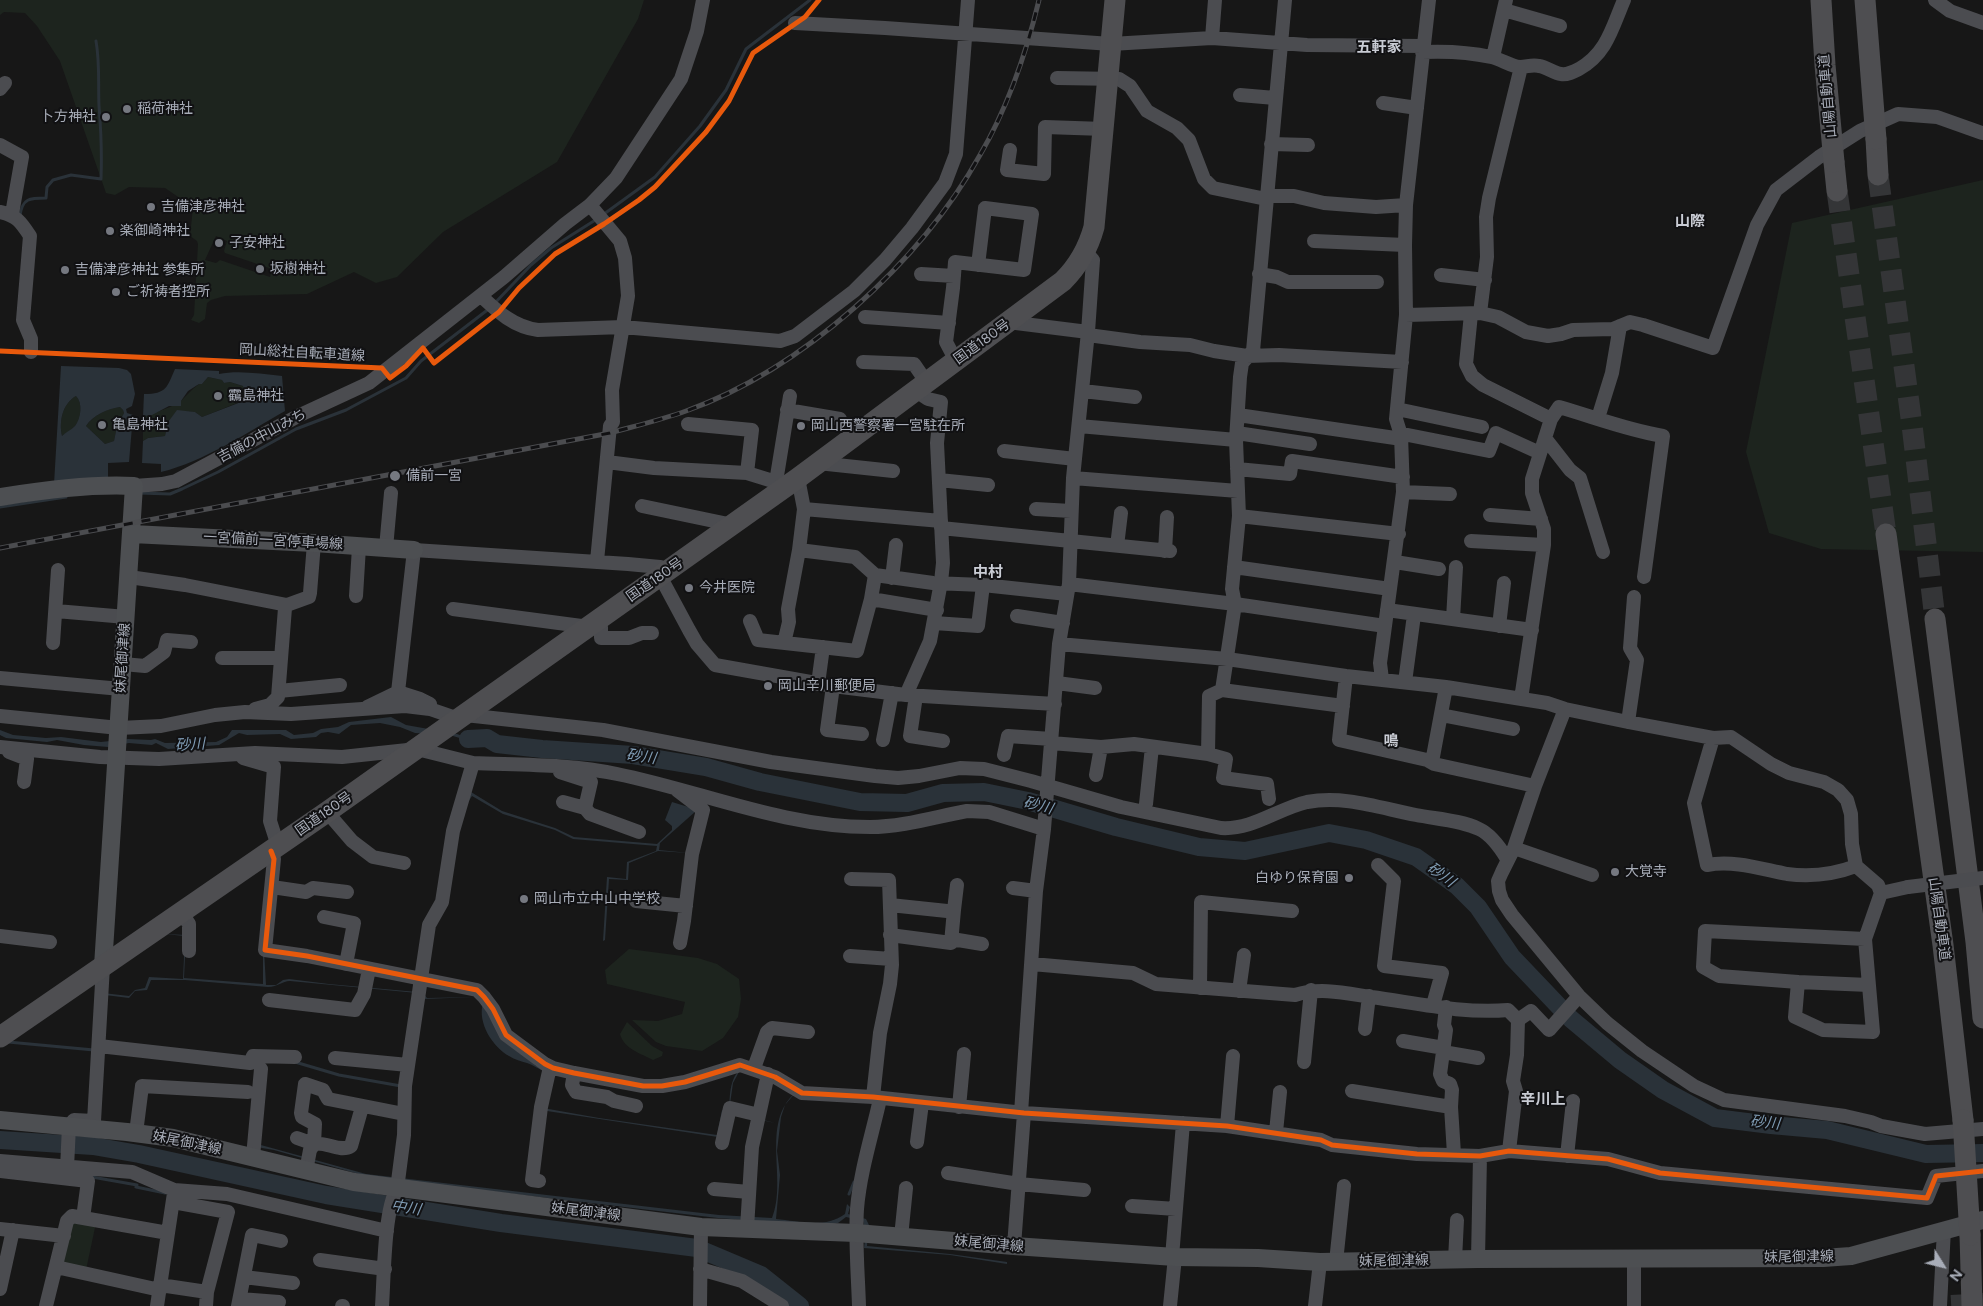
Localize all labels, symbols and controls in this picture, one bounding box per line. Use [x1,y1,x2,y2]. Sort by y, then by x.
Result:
district label: 五軒家 [1357,39,1401,57]
street label: 山陽自動車道 [1816,53,1840,139]
place label: 稲荷神社 [137,101,193,117]
marker: 稲荷神社 [121,103,133,115]
place label: 卜方神社 [40,109,96,125]
marker: 卜方神社 [100,111,112,123]
place label: 吉備津彦神社 [161,199,245,215]
marker: 吉備津彦神社 [145,201,157,213]
district label: 山際 [1675,213,1705,231]
place label: 楽御崎神社 [120,223,190,239]
marker: 楽御崎神社 [104,225,116,237]
place label: 子安神社 [229,235,285,251]
marker: 子安神社 [213,237,225,249]
place label: 坂樹神社 [270,261,326,277]
place label: 吉備津彦神社 参集所 [75,262,204,278]
marker: 坂樹神社 [254,263,266,275]
marker: 吉備津彦神社 参集所 [59,264,71,276]
place label: ご祈祷者控所 [126,284,210,300]
marker: ご祈祷者控所 [110,286,122,298]
street label: 国道180号 [951,316,1013,368]
street label: 岡山総社自転車道線 [239,341,365,365]
place label: 靍島神社 [228,388,284,404]
marker: 靍島神社 [212,390,224,402]
street label: 吉備の中山みち [215,406,309,466]
place label: 亀島神社 [112,417,168,433]
place label: 岡山西警察署一宮駐在所 [811,418,965,434]
marker: 亀島神社 [96,419,108,431]
marker: 岡山西警察署一宮駐在所 [795,420,807,432]
place label: 備前一宮 [406,468,462,484]
marker: 備前一宮 [388,469,402,483]
street label: 一宮備前一宮停車場線 [203,529,343,553]
street label: 国道180号 [623,554,687,606]
district label: 中村 [973,564,1003,582]
place label: 今井医院 [699,580,755,596]
marker: 今井医院 [683,582,695,594]
street label: 妹尾御津線 [112,622,134,694]
place label: 岡山辛川郵便局 [778,678,876,694]
marker: 岡山辛川郵便局 [762,680,774,692]
district label: 鳴 [1384,733,1398,751]
water label: 砂川 [175,735,205,755]
water label: 砂川 [625,746,657,768]
street label: 国道180号 [292,788,356,840]
water label: 砂川 [1021,794,1055,818]
water label: 砂川 [1424,859,1458,891]
place label: 大覚寺 [1625,864,1667,880]
marker: 大覚寺 [1609,866,1621,878]
place label: 白ゆり保育園 [1255,870,1339,886]
marker: 白ゆり保育園 [1343,872,1355,884]
street label: 山陽自動車道 [1925,876,1953,962]
place label: 岡山市立中山中学校 [534,891,660,907]
marker: 岡山市立中山中学校 [518,893,530,905]
district label: 辛川上 [1521,1091,1565,1109]
water label: 砂川 [1749,1112,1781,1134]
street label: 妹尾御津線 [151,1128,223,1158]
water label: 中川 [390,1197,422,1219]
street label: 妹尾御津線 [550,1199,622,1225]
street label: 妹尾御津線 [953,1233,1025,1255]
north arrow [1918,1241,1968,1291]
street label: 妹尾御津線 [1764,1248,1834,1266]
street label: 妹尾御津線 [1359,1252,1429,1270]
text: N [1945,1266,1966,1284]

